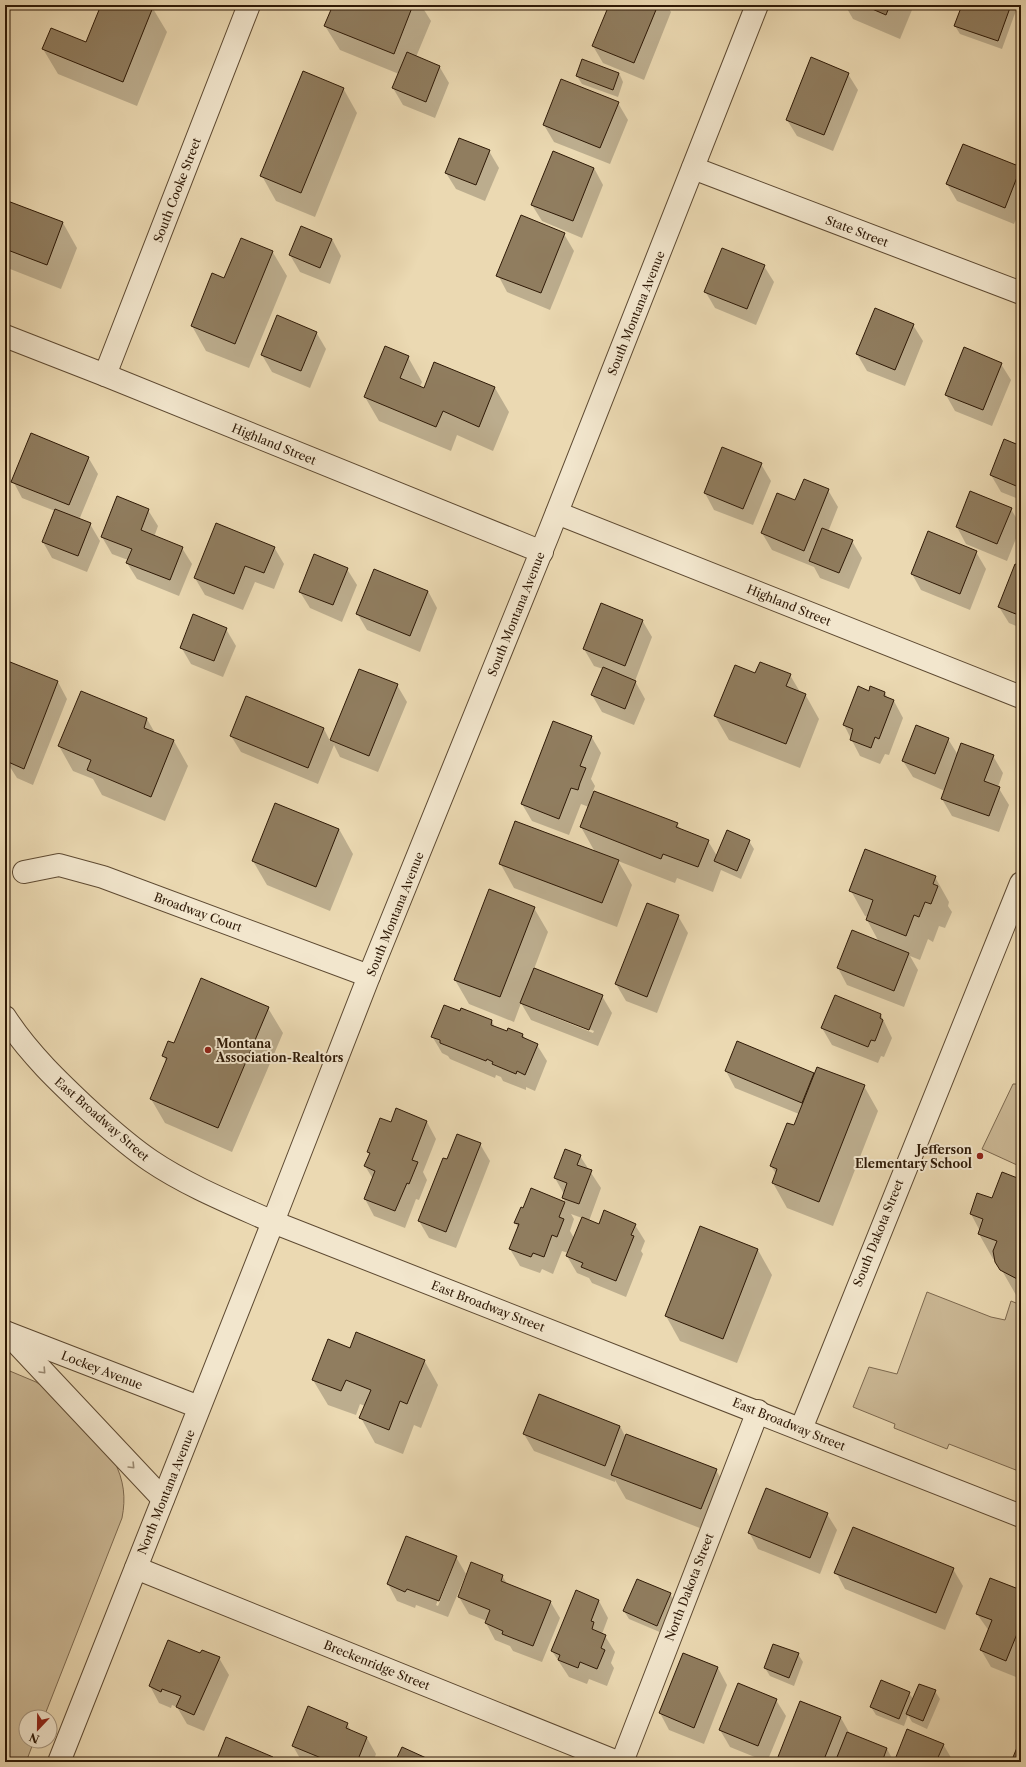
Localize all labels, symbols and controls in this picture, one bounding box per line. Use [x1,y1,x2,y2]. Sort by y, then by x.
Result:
street label: South Cooke Street [150,135,204,245]
street label: State Street [824,212,891,250]
street label: South Montana Avenue [604,248,668,378]
street label: Highland Street [230,420,319,468]
street label: South Montana Avenue [484,549,548,679]
street label: Highland Street [745,581,834,629]
street label: South Montana Avenue [363,849,427,979]
street label: Broadway Court [152,889,245,935]
place label: Montana Association-Realtors [215,1036,344,1065]
marker: Montana Association-Realtors [203,1045,213,1055]
street label: East Broadway Street [52,1074,153,1165]
place label: Jefferson Elementary School [855,1142,973,1171]
marker: Jefferson Elementary School [975,1151,985,1161]
street label: South Dakota Street [850,1176,907,1289]
street label: East Broadway Street [429,1277,548,1335]
street label: Lockey Avenue [59,1348,145,1393]
one-way arrow [38,1367,45,1374]
street label: East Broadway Street [730,1394,848,1454]
street label: North Montana Avenue [134,1427,198,1557]
one-way arrow [127,1461,135,1469]
street label: North Dakota Street [661,1530,717,1643]
street label: Breckenridge Street [322,1637,433,1693]
north arrow [18,1709,58,1749]
text: N [27,1730,41,1747]

